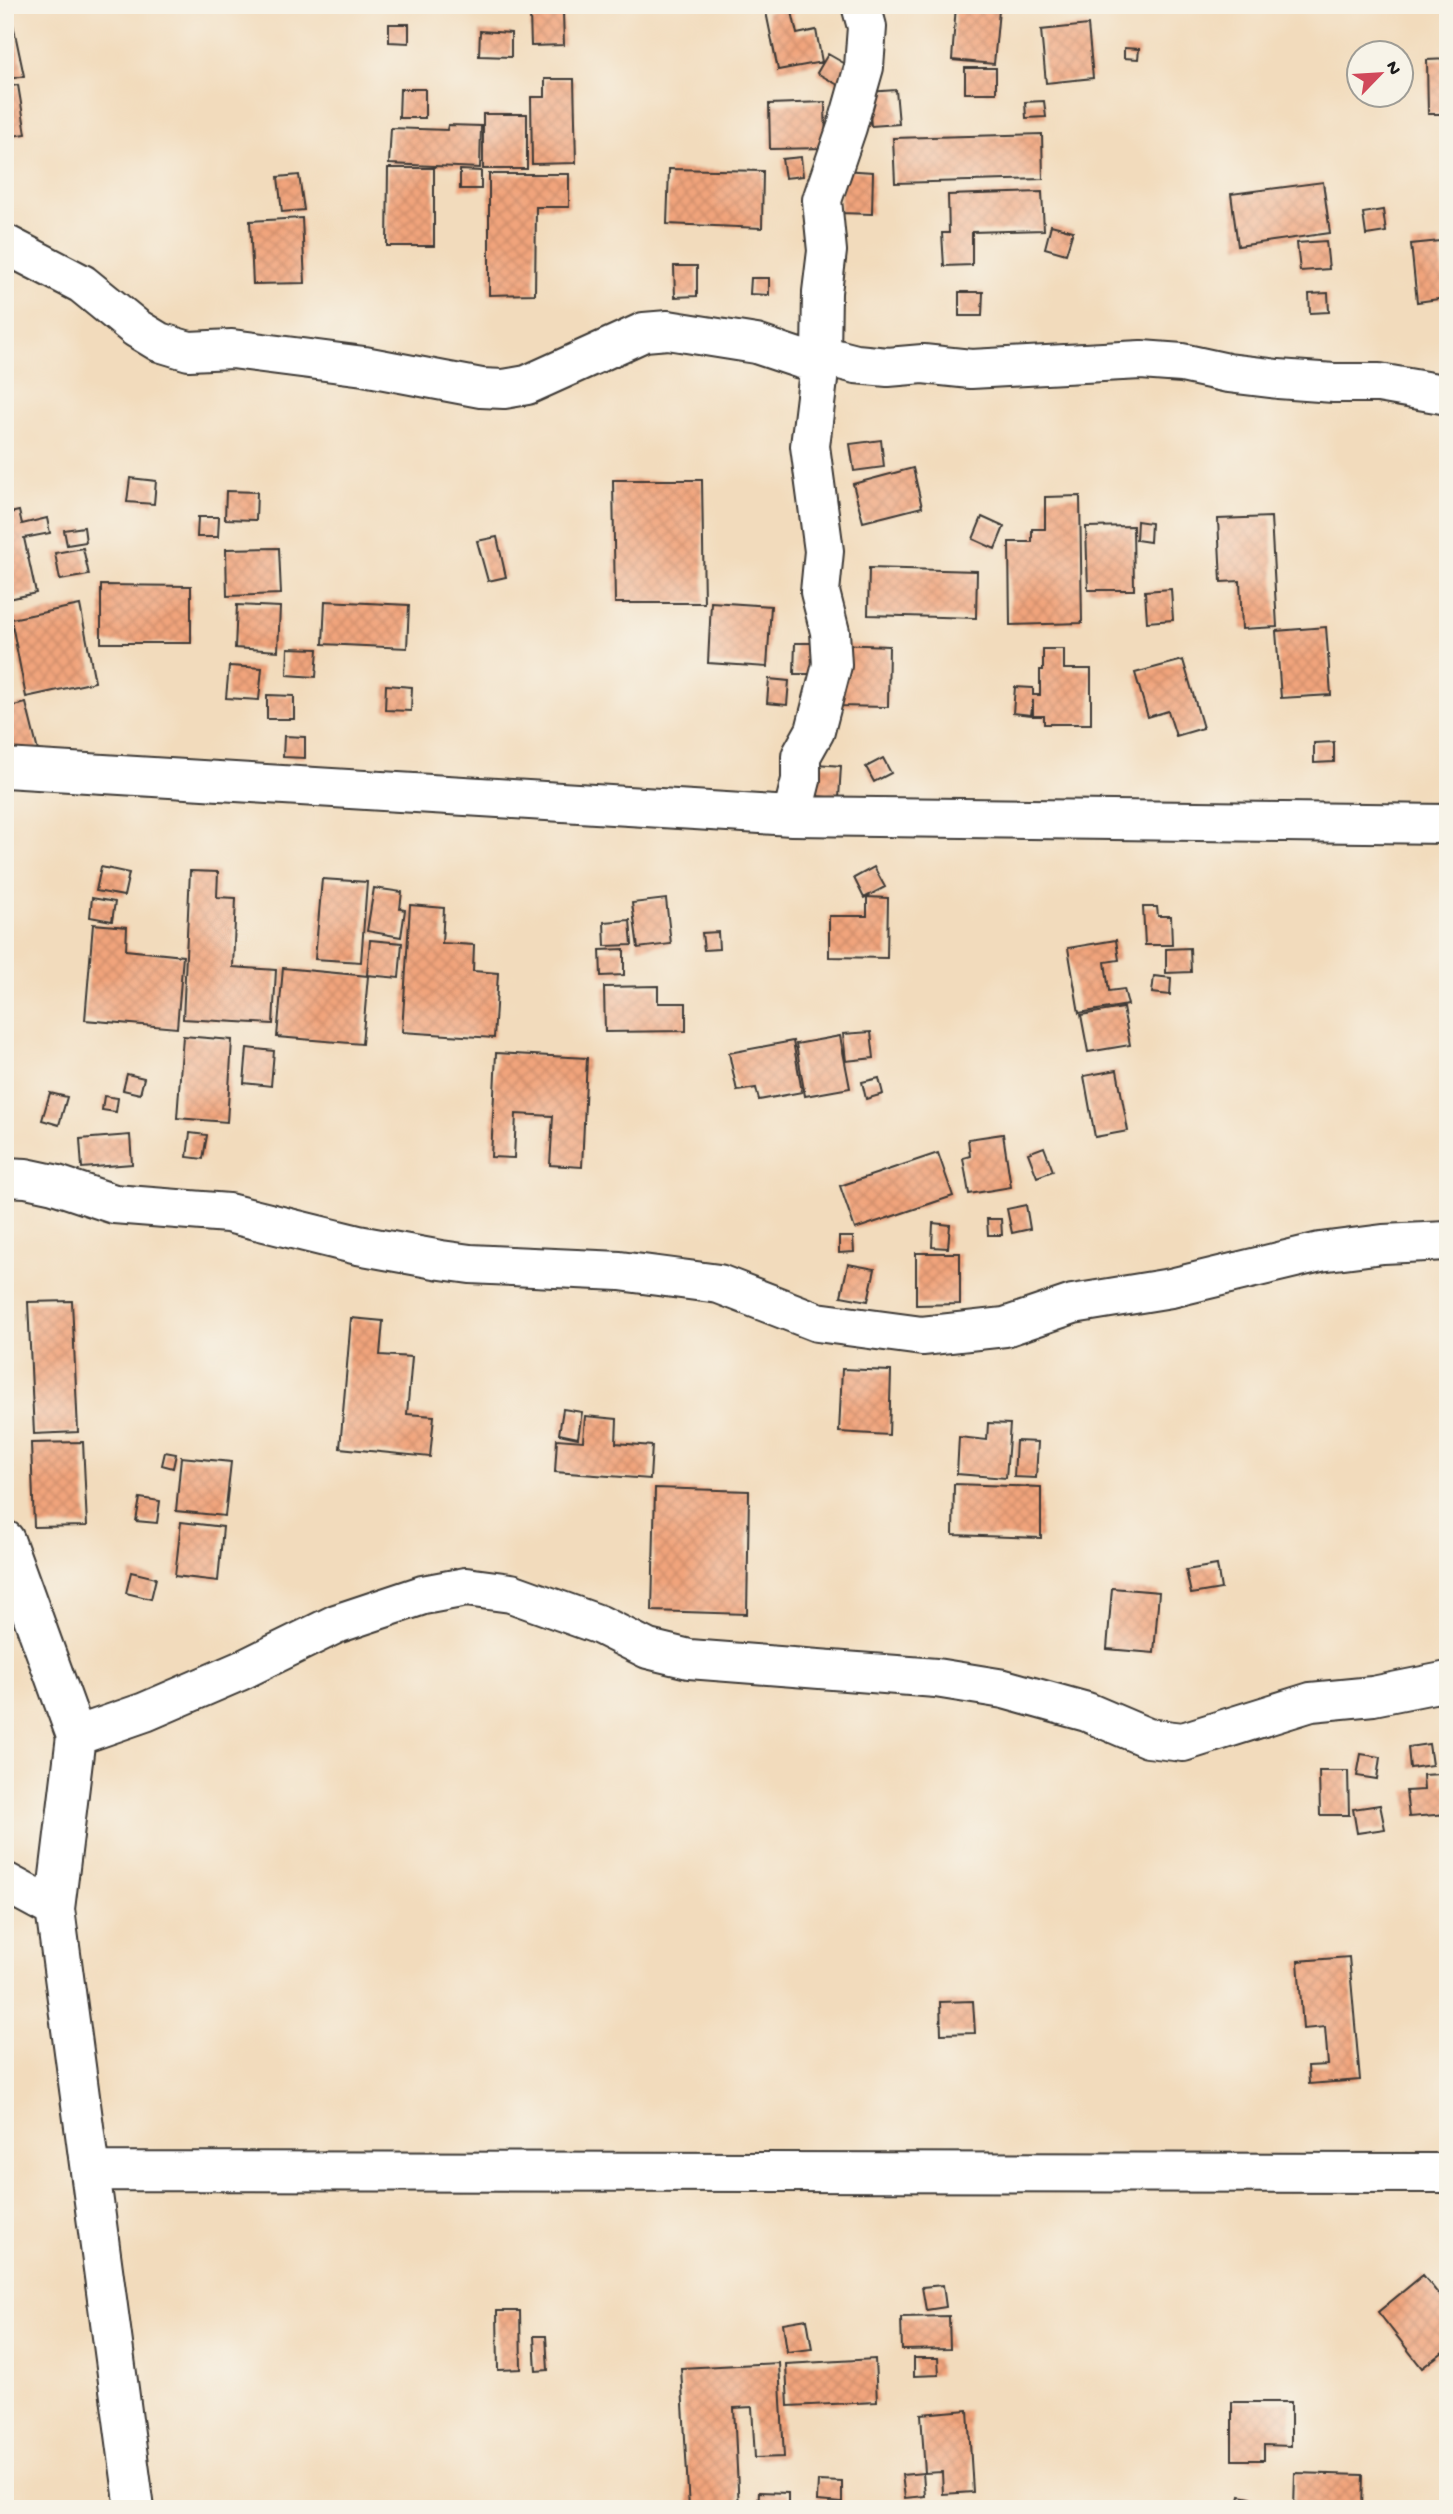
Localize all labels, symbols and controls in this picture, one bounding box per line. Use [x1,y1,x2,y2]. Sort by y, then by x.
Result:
north arrow [1344,38,1414,108]
text: N [1379,58,1405,79]

